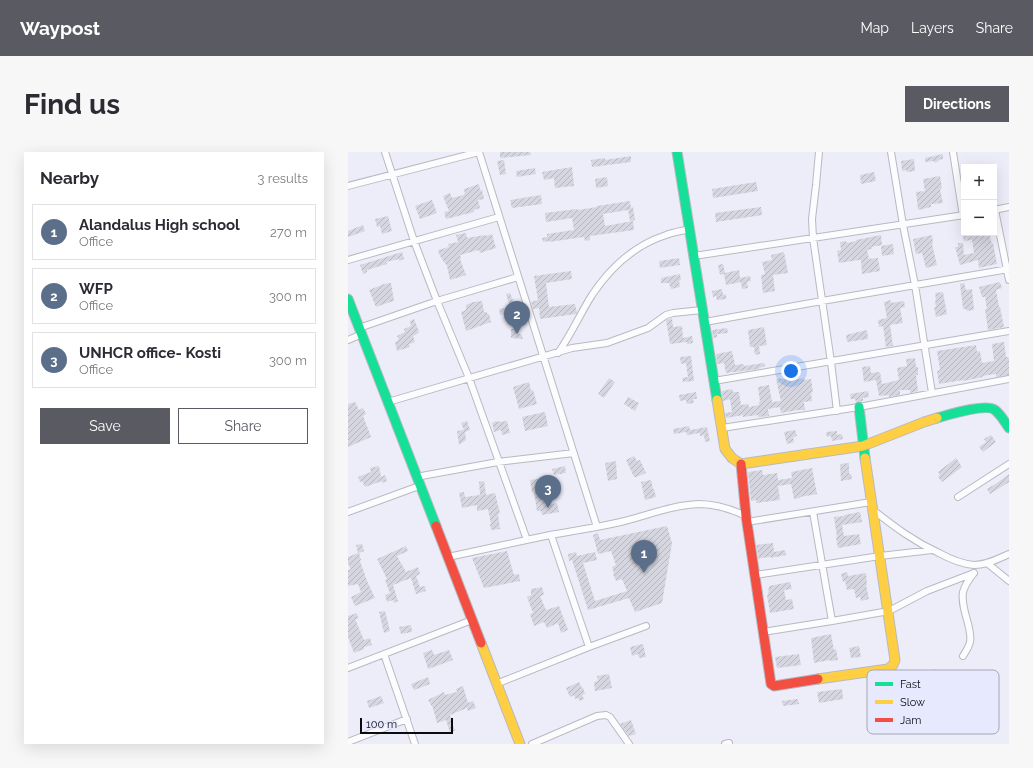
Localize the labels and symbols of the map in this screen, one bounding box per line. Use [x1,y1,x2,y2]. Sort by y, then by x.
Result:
pin: 2 [504,301,530,334]
your location [781,361,801,381]
pin: 3 [535,475,561,508]
pin: 1 [631,540,657,573]
legend [867,670,999,734]
text: Fast [900,678,921,691]
text: Slow [900,696,925,709]
text: Jam [900,714,921,727]
scale bar [360,716,453,735]

